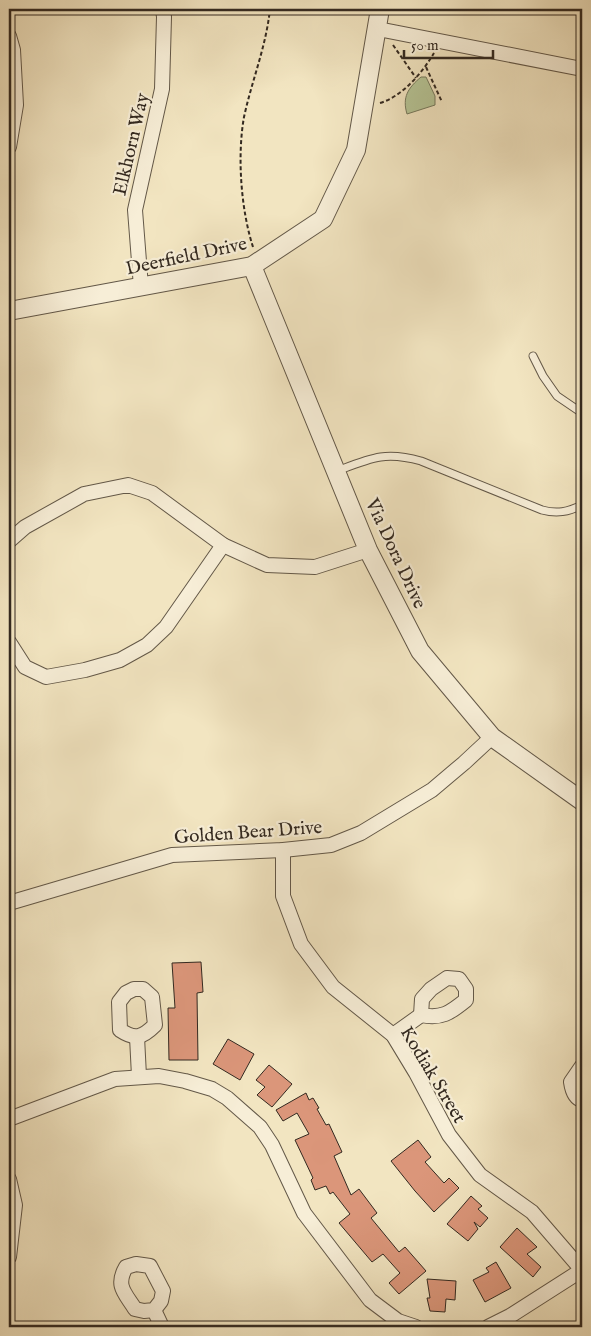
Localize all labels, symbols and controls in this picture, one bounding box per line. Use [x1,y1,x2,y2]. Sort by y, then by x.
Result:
scale bar [404,28,492,60]
text: 50 m [411,36,439,55]
street label: Elkhorn Way [109,90,156,198]
street label: Deerfield Drive [124,232,249,281]
street label: Via Dora Drive [359,494,431,613]
street label: Golden Bear Drive [173,816,323,850]
street label: Kodiak Street [394,1022,471,1128]

